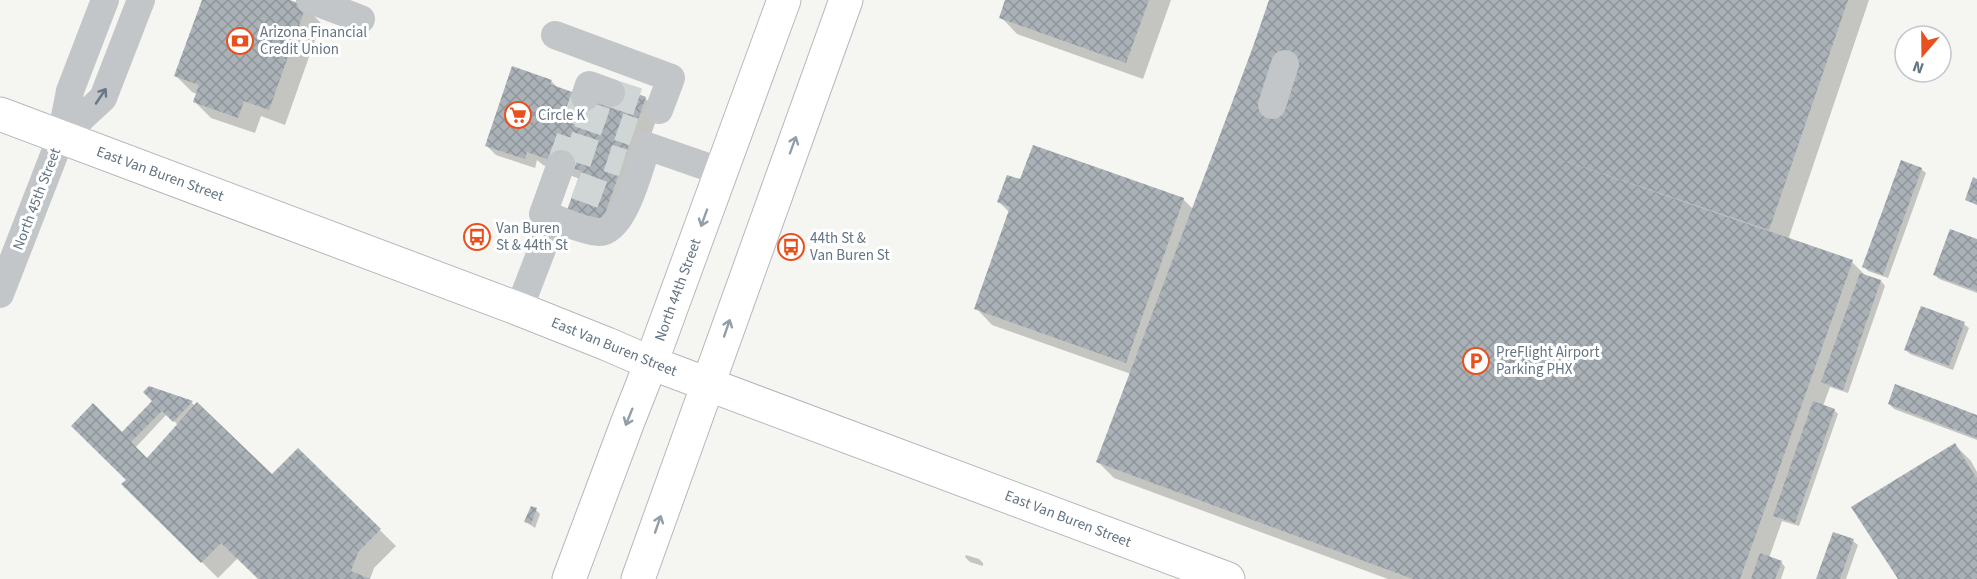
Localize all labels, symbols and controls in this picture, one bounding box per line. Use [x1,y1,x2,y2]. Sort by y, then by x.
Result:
place label: Arizona Financial Credit Union [260,22,367,60]
north arrow [1893,24,1953,84]
bank icon: Arizona Financial Credit Union [225,26,255,56]
text: N [1909,55,1927,79]
one-way arrow [95,88,108,105]
supermarket icon: Circle K [503,100,533,130]
place label: Circle K [538,105,585,126]
one-way arrow [789,136,800,155]
street label: East Van Buren Street [93,141,227,207]
street label: North 45th Street [8,145,66,253]
one-way arrow [698,208,709,227]
place label: Van Buren St & 44th St [496,218,568,256]
bus stop icon: Van Buren St & 44th St [462,222,492,252]
place label: 44th St & Van Buren St [810,228,890,266]
bus stop icon: 44th St & Van Buren St [776,232,806,262]
street label: North 44th Street [650,236,706,344]
street label: East Van Buren Street [548,312,680,382]
one-way arrow [722,319,733,338]
place label: PreFlight Airport Parking PHX [1496,342,1599,380]
parking icon: PreFlight Airport Parking PHX [1461,346,1491,376]
one-way arrow [623,408,634,426]
street label: East Van Buren Street [1002,485,1134,553]
one-way arrow [653,515,664,534]

